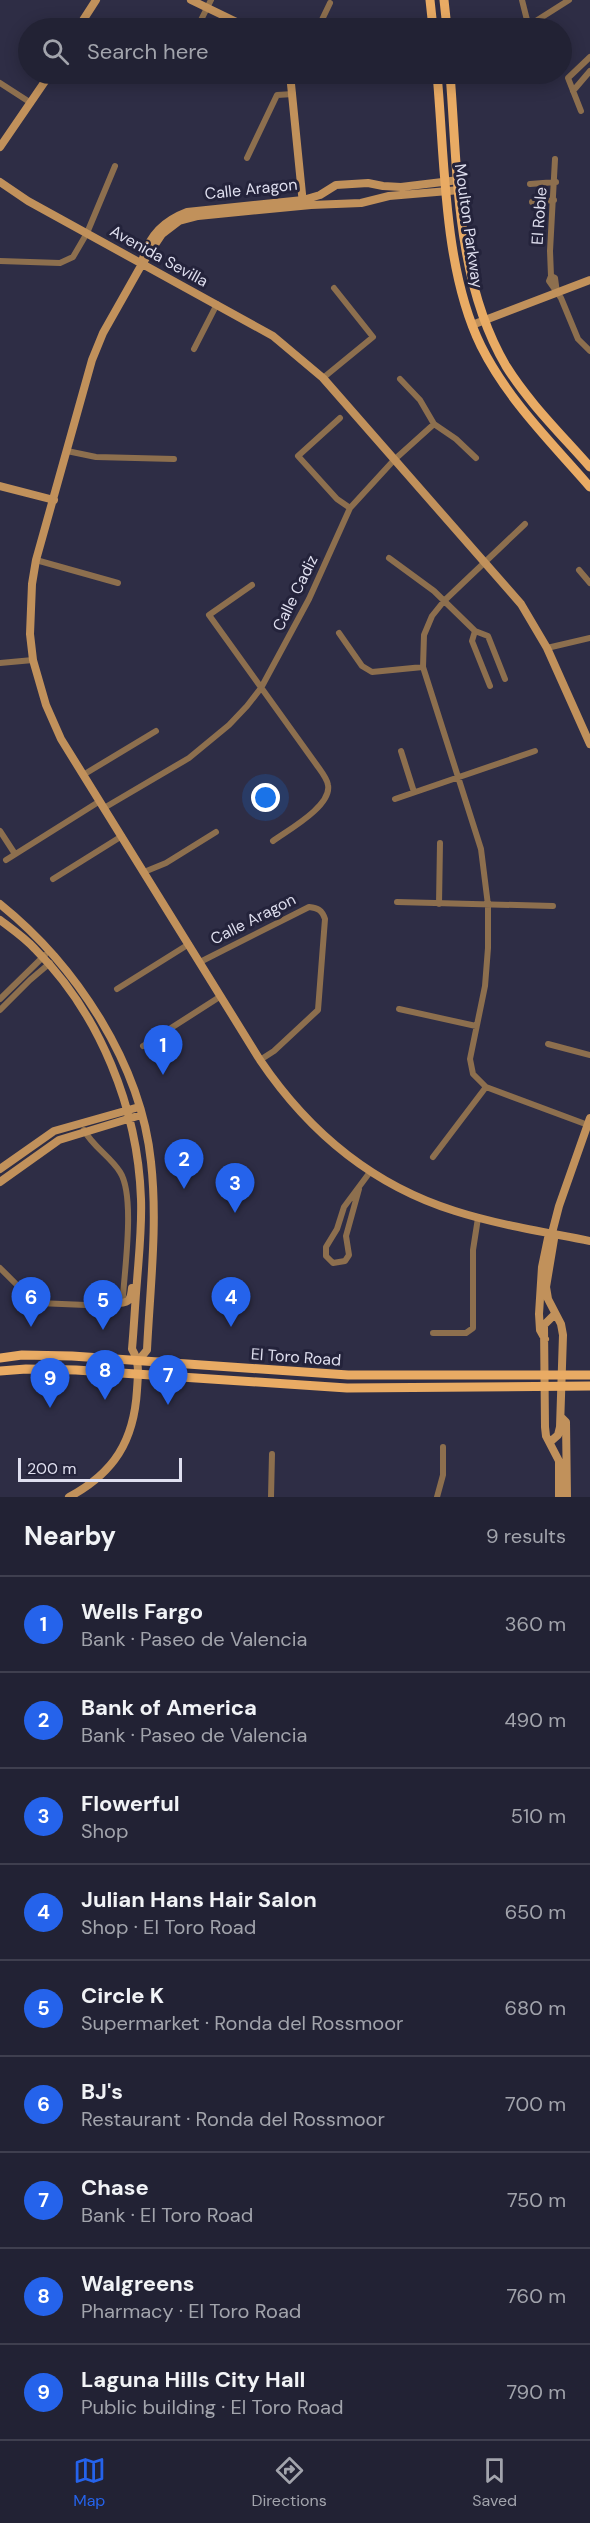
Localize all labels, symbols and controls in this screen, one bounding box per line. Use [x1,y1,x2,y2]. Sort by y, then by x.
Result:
search box [18,18,572,84]
icon: search [39,35,72,68]
text: Search here [87,37,208,66]
street label: Moulton Parkway [450,162,488,290]
street label: Calle Aragon [204,174,298,204]
street label: El Roble [527,186,551,246]
street label: Avenida Sevilla [106,220,212,292]
street label: Calle Cadiz [268,552,322,634]
your location [251,783,280,812]
street label: Calle Aragon [207,888,299,950]
pin: 1 [144,1026,182,1075]
pin: 2 [164,1140,204,1189]
pin: 3 [216,1164,254,1213]
pin: 6 [12,1278,51,1327]
pin: 4 [212,1278,250,1327]
pin: 5 [84,1280,122,1330]
street label: El Toro Road [250,1343,342,1371]
pin: 8 [86,1350,124,1400]
pin: 7 [148,1356,188,1405]
pin: 9 [31,1358,70,1408]
scale bar [18,1455,182,1482]
text: 200 m [27,1458,76,1479]
text: Nearby [24,1519,116,1553]
text: 9 results [486,1523,566,1549]
text: Wells Fargo [81,1597,203,1626]
text: 1 [40,1611,47,1637]
text: 360 m [505,1611,566,1637]
text: Bank · Paseo de Valencia [81,1626,307,1652]
text: Bank of America [81,1693,257,1722]
text: 2 [38,1707,49,1733]
text: 490 m [504,1707,566,1733]
text: Bank · Paseo de Valencia [81,1722,307,1748]
text: Flowerful [81,1789,180,1818]
text: 3 [37,1803,50,1829]
text: 510 m [511,1803,566,1829]
text: Shop [81,1818,128,1844]
text: Julian Hans Hair Salon [81,1885,317,1914]
text: 4 [37,1899,50,1925]
text: 650 m [505,1899,566,1925]
text: Shop · El Toro Road [81,1914,256,1940]
text: Circle K [81,1981,164,2010]
text: 5 [37,1995,50,2021]
text: 680 m [504,1995,566,2021]
text: Supermarket · Ronda del Rossmoor [81,2010,403,2036]
text: BJ's [81,2077,123,2106]
text: 6 [37,2091,50,2117]
text: 700 m [505,2091,566,2117]
text: Restaurant · Ronda del Rossmoor [81,2106,385,2132]
text: Chase [81,2173,149,2202]
text: 7 [38,2187,49,2213]
text: 750 m [507,2187,566,2213]
text: Bank · El Toro Road [81,2202,253,2228]
text: Walgreens [81,2269,195,2298]
text: 8 [37,2283,50,2309]
text: 760 m [506,2283,566,2309]
text: Pharmacy · El Toro Road [81,2298,301,2324]
text: Laguna Hills City Hall [81,2365,305,2394]
text: 9 [37,2379,50,2405]
text: 790 m [506,2379,566,2405]
text: Public building · El Toro Road [81,2394,344,2420]
tab: Map [73,2454,106,2511]
tab: Directions [251,2454,327,2511]
tab: Saved [472,2454,517,2511]

